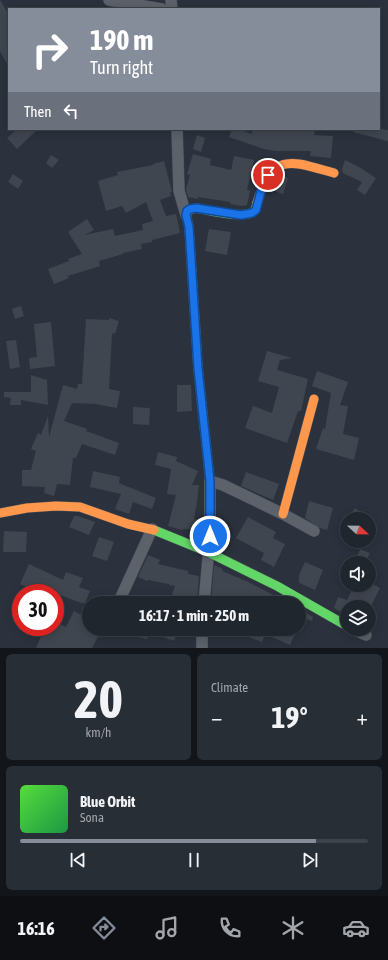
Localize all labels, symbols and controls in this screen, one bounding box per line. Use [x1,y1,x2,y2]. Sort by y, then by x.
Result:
icon: right [24,24,76,76]
text: 190 m [90,24,153,56]
text: Turn right [90,57,153,78]
icon: left [60,100,82,122]
text: Then [24,103,52,120]
pin [251,158,285,192]
icon: arrive [257,164,279,186]
north arrow [340,512,376,548]
map controls [340,512,376,636]
position arrow [189,515,231,557]
button: sound [340,556,376,592]
speed limit sign: 30 [12,584,64,636]
button: layers [340,600,376,636]
text: 16:17 · 1 min · 250 m [139,607,249,624]
text: 20 [74,669,123,729]
text: Climate [211,680,248,695]
text: 19° [271,700,308,734]
text: − [211,704,222,730]
text: + [357,704,368,730]
text: km/h [86,725,111,740]
text: Blue Orbit [80,793,135,810]
text: Sona [80,810,104,825]
icon: previous [67,849,89,871]
icon: pause [183,849,205,871]
icon: next [299,849,321,871]
icon: directions [90,914,118,942]
icon: music [153,914,181,942]
icon: phone [216,914,244,942]
icon: climate [279,914,307,942]
icon: car [342,914,370,942]
text: 16:16 [18,918,55,939]

